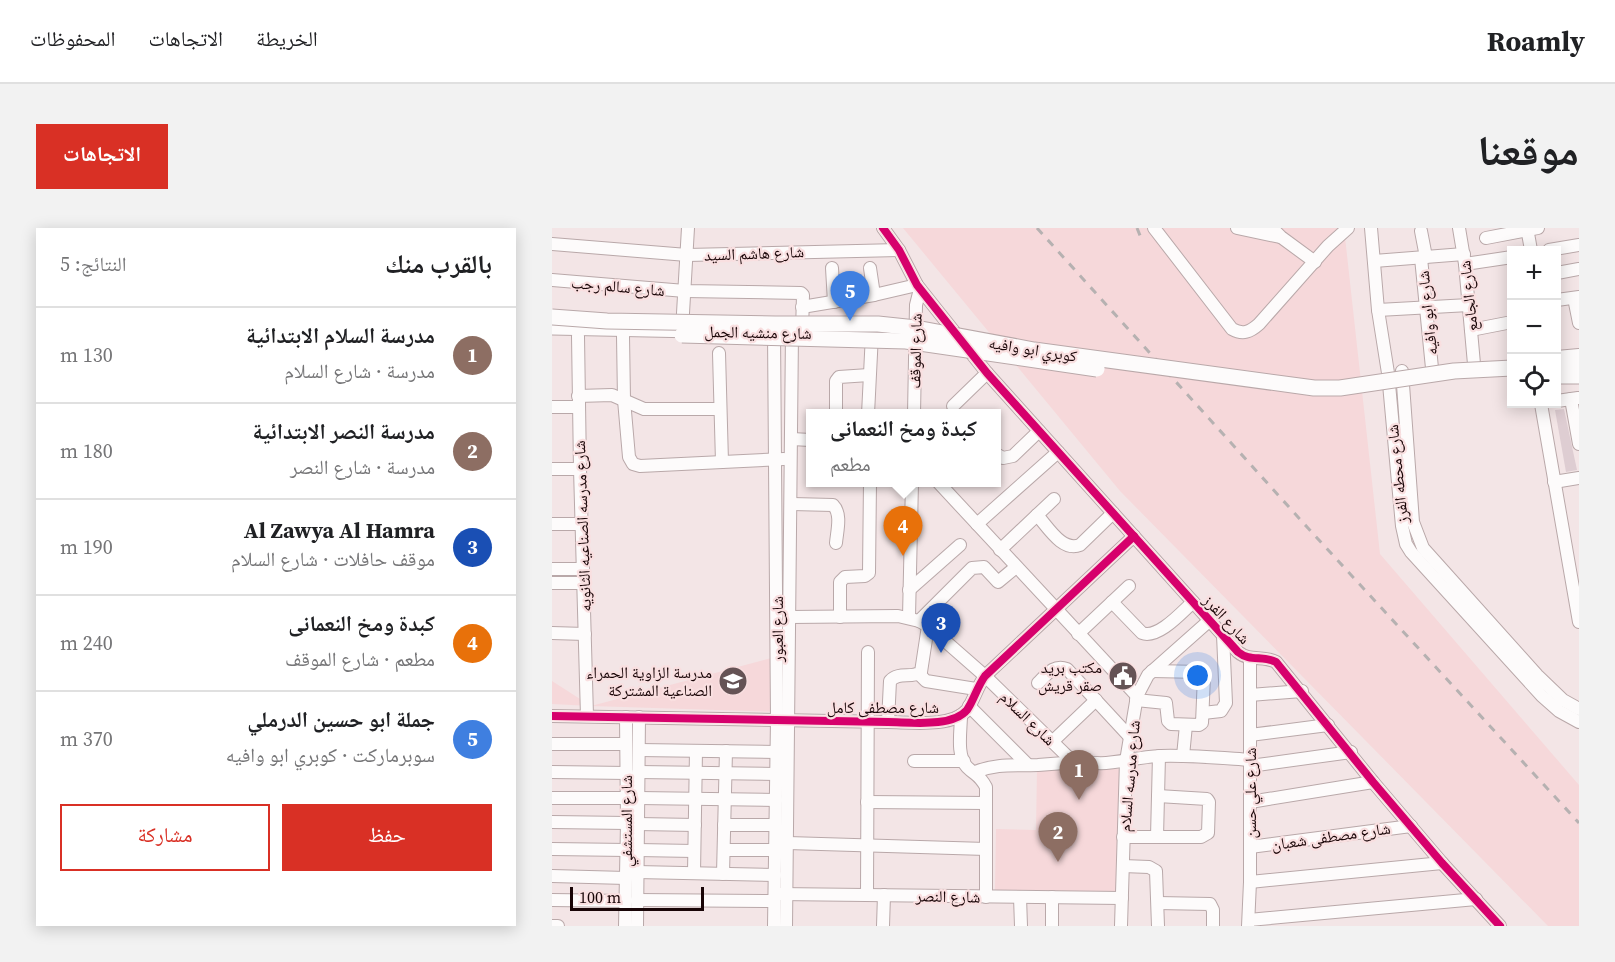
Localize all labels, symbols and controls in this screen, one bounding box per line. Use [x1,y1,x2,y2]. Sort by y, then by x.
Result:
text: Roamly [1487,22,1585,60]
text: المحفوظات [30,24,115,53]
text: الاتجاهات [148,24,223,53]
text: الخريطة [256,24,318,53]
text: موقعنا [1478,121,1579,179]
button: الاتجاهات [36,124,168,189]
street label: شارع هاشم السيد [704,240,804,266]
text: بالقرب منك [385,246,492,282]
map controls [1507,246,1561,408]
button: + [1507,246,1561,300]
text: النتائج: 5 [60,250,127,278]
street label: شارع الجامع [1453,260,1483,332]
street label: شارع ابو وافيه [1412,270,1442,356]
street label: شارع سالم رجب [570,271,666,301]
pin: 5 [830,272,870,321]
button: − [1507,300,1561,354]
street label: شارع الموقف [903,313,927,389]
text: مدرسة السلام الابتدائية [246,320,435,350]
street label: شارع منشيه الجمل [704,320,812,344]
street label: كوبري ابو وافيه [987,331,1079,369]
text: 130 m [60,341,113,369]
text: 1 [467,341,478,369]
button: locate [1507,354,1561,408]
text: مدرسة · شارع السلام [284,357,435,385]
popup [806,409,1001,487]
text: كبدة ومخ النعمانى [830,413,977,443]
text: مدرسة النصر الابتدائية [252,416,435,446]
street label: شارع محطه الفرز [1381,424,1413,525]
text: 180 m [60,437,113,465]
text: 2 [467,437,478,465]
street label: شارع مدرسه الصناعيه الثانويه [568,440,596,612]
text: مطعم [830,450,871,478]
text: مدرسة · شارع النصر [290,453,435,481]
pin: 4 [884,506,922,556]
text: Al Zawya Al Hamra [244,515,435,545]
text: 190 m [60,533,113,561]
text: 3 [467,533,478,561]
text: موقف حافلات · شارع السلام [231,545,435,573]
street label: شارع الفرز [1198,589,1256,649]
street label: شارع العبور [766,596,788,663]
pin: 3 [922,604,960,653]
text: كبدة ومخ النعمانى [288,608,435,638]
text: 240 m [60,629,113,657]
text: 4 [467,629,478,657]
text: مطعم · شارع الموقف [285,645,435,673]
place label: مكتب بريد صقر قريش [1038,656,1102,696]
public building icon: مكتب بريد صقر قريش [1107,660,1139,692]
place label: مدرسة الزاوية الحمراء الصناعية المشتركة [586,661,712,701]
your location [1183,661,1212,690]
school or university icon: مدرسة الزاوية الحمراء الصناعية المشتركة [717,665,749,697]
street label: شارع السلام [995,686,1061,750]
street label: شارع مصطفى كامل [827,696,939,718]
text: جملة ابو حسين الدرملي [247,704,435,734]
street label: شارع مدرسه السلام [1113,719,1145,833]
text: 370 m [60,725,113,753]
text: 5 [467,725,478,753]
text: سوبرماركت · كوبري ابو وافيه [226,741,435,769]
street label: شارع علي حسن [1239,747,1263,839]
pin: 1 [1060,750,1098,800]
street label: شارع المستشفي [615,775,639,867]
button: مشاركة [60,804,270,871]
button: حفظ [282,804,492,871]
pin: 2 [1038,812,1078,862]
street label: شارع مصطفى شعبان [1270,817,1392,855]
scale bar [570,884,704,912]
street label: شارع النصر [914,884,981,908]
text: 100 m [579,886,621,908]

